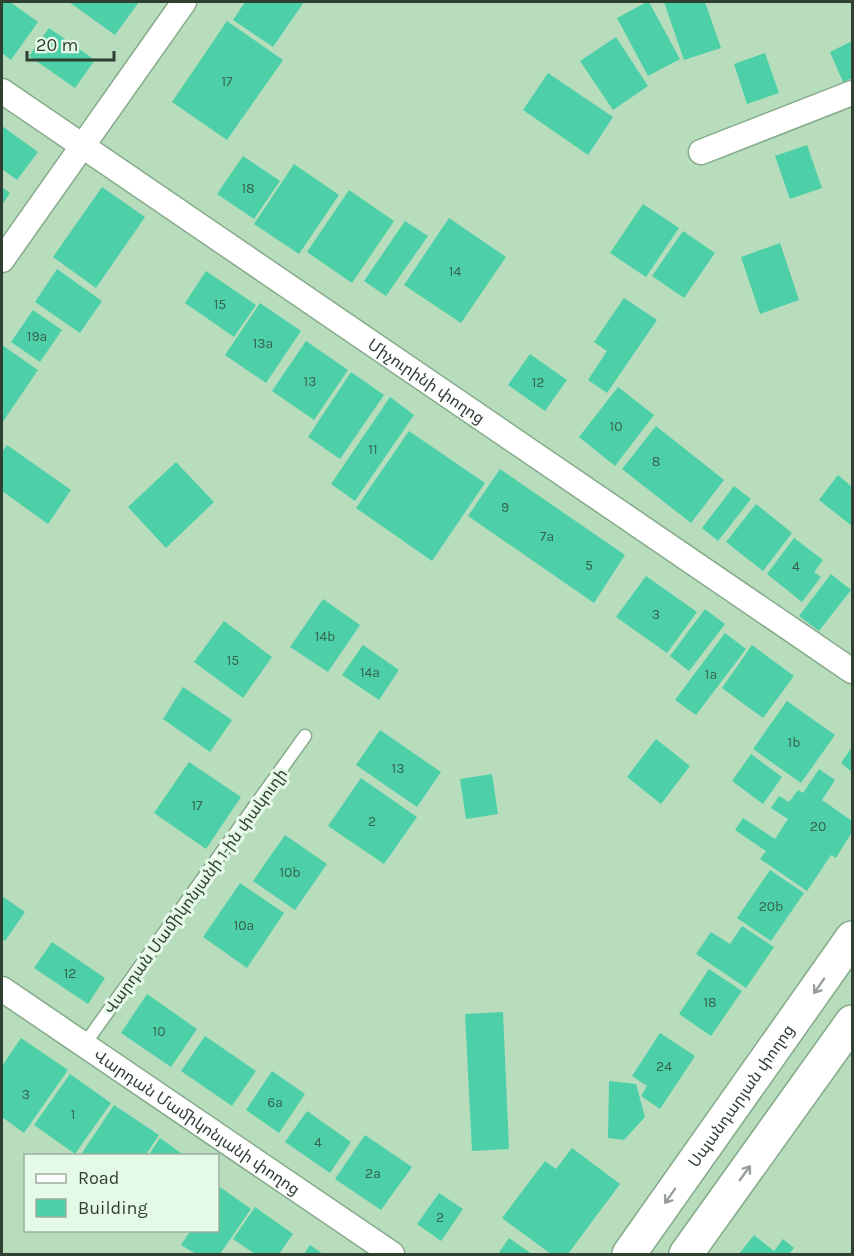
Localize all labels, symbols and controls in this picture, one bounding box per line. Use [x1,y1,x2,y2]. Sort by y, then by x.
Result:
scale bar [27,24,114,62]
text: 20 m [36,34,78,56]
house number: 17 [221,73,233,90]
house number: 18 [241,180,255,197]
house number: 14 [449,263,461,280]
house number: 15 [214,296,226,313]
house number: 19a [27,328,47,345]
house number: 13a [253,335,273,352]
street label: Միչուրինի փողոց [364,335,488,428]
house number: 13 [304,373,316,390]
house number: 12 [532,374,544,391]
house number: 10 [610,418,622,435]
house number: 11 [368,441,378,458]
house number: 8 [652,453,660,470]
house number: 9 [501,499,509,516]
house number: 7a [540,528,554,545]
house number: 5 [585,557,593,574]
house number: 4 [792,558,800,575]
house number: 3 [652,606,660,623]
house number: 14b [315,628,335,645]
house number: 15 [227,652,239,669]
house number: 14a [360,664,380,681]
house number: 1a [705,666,717,683]
house number: 1b [788,734,800,751]
house number: 13 [392,760,404,777]
street label: Վարդան Մամիկոնյանի 1-ին փակուղի [100,765,291,1018]
house number: 17 [191,797,203,814]
house number: 2 [368,813,376,830]
house number: 20 [810,818,826,835]
house number: 10b [279,864,301,881]
house number: 20b [759,898,783,915]
house number: 10a [234,917,254,934]
house number: 12 [64,965,76,982]
one-way arrow [813,977,825,993]
house number: 18 [703,994,717,1011]
street label: Սպանդարյան փողոց [684,1021,798,1171]
house number: 10 [153,1023,165,1040]
street label: Վարդան Մամիկոնյանի փողոց [90,1045,304,1199]
house number: 24 [656,1058,672,1075]
house number: 3 [22,1086,30,1103]
house number: 6a [267,1094,283,1111]
house number: 1 [71,1106,75,1123]
house number: 4 [314,1134,322,1151]
legend [24,1154,219,1232]
house number: 2a [365,1165,381,1182]
one-way arrow [739,1165,751,1181]
text: Road [78,1167,119,1189]
one-way arrow [664,1188,676,1204]
text: Building [78,1197,148,1219]
house number: 2 [436,1209,444,1226]

